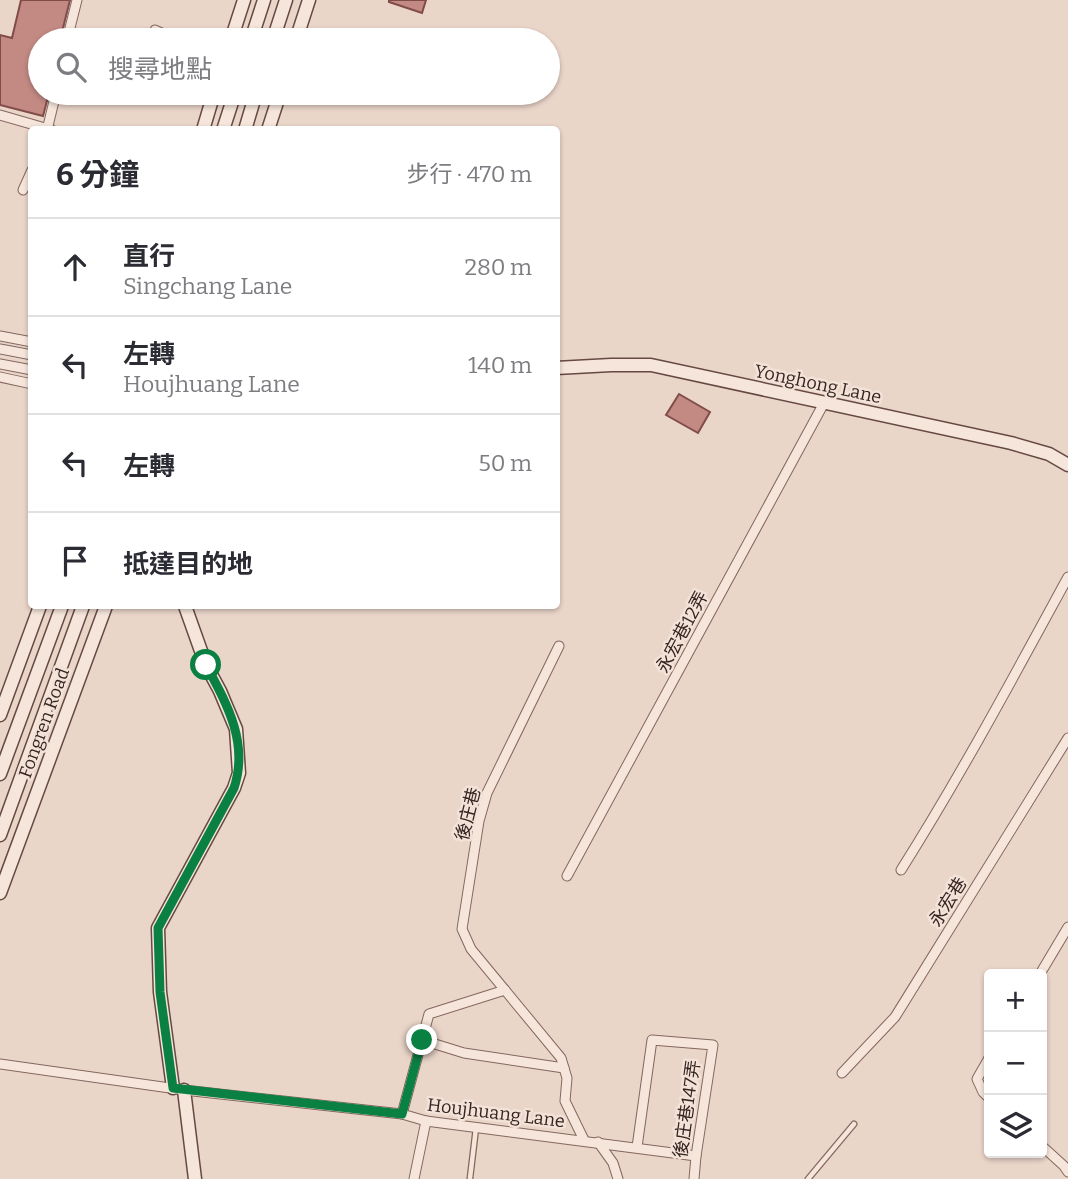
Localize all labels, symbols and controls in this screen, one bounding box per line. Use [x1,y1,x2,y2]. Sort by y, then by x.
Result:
search box [28,28,560,105]
icon: search [52,48,90,86]
text: 搜尋地點 [108,54,212,85]
text: 6 分鐘 [56,157,139,193]
text: 步行 · 470 m [406,160,532,188]
text: 直行 [123,241,175,272]
icon: ahead [56,248,94,286]
text: 280 m [464,253,532,281]
text: Singchang Lane [123,272,292,300]
text: 左轉 [123,339,175,370]
icon: left [56,346,94,384]
text: 140 m [468,351,532,379]
street label: Yonghong Lane [753,360,883,408]
text: Houjhuang Lane [123,370,300,398]
icon: left [56,444,94,482]
text: 50 m [478,449,532,477]
text: 左轉 [123,451,175,482]
icon: arrive [56,542,94,580]
text: 抵達目的地 [123,549,253,580]
street label: 永宏巷12弄 [651,587,713,677]
route start [190,649,221,680]
street label: Fongren Road [14,665,74,781]
street label: 後庄巷 [451,785,485,843]
street label: 永宏巷 [924,873,972,931]
map controls [984,969,1047,1158]
button: + [984,969,1047,1032]
route end [406,1024,437,1055]
button: − [984,1032,1047,1095]
street label: 後庄巷147弄 [669,1059,705,1159]
street label: Houjhuang Lane [426,1094,566,1132]
button: layers [984,1095,1047,1158]

